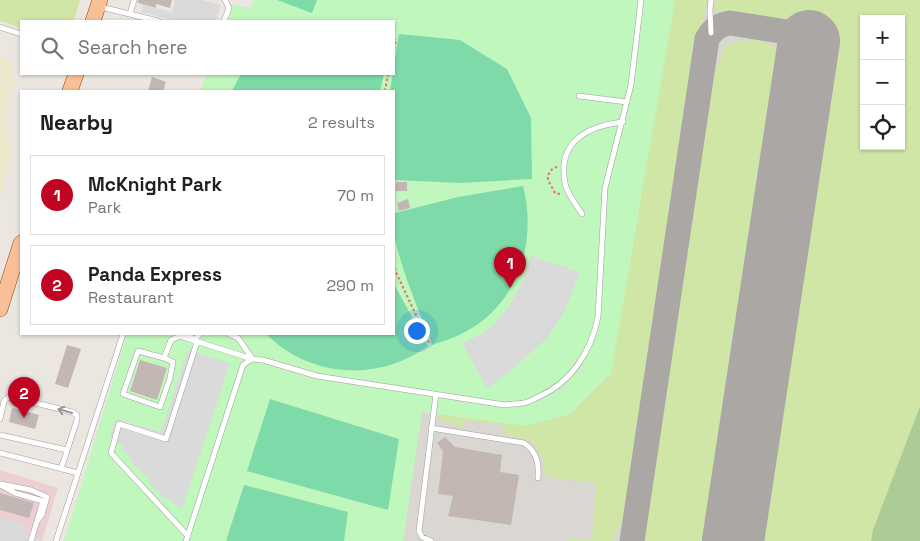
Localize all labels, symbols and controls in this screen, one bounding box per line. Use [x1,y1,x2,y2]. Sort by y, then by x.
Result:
map controls [860,15,905,150]
button: + [860,15,905,60]
search box [20,20,395,75]
icon: search [38,34,66,62]
text: Search here [78,35,188,60]
button: − [860,60,905,105]
button: locate [860,105,905,150]
text: Nearby [40,109,113,136]
text: 2 results [308,112,375,133]
text: McKnight Park [88,172,222,197]
text: 1 [53,185,61,206]
text: 70 m [337,185,374,206]
text: Park [88,197,121,218]
pin: 1 [494,247,526,288]
text: Panda Express [88,262,222,287]
text: 2 [52,275,62,296]
text: 290 m [326,275,374,296]
text: Restaurant [88,287,174,308]
your location [404,318,430,344]
pin: 2 [8,377,40,418]
one-way arrow [58,405,74,415]

